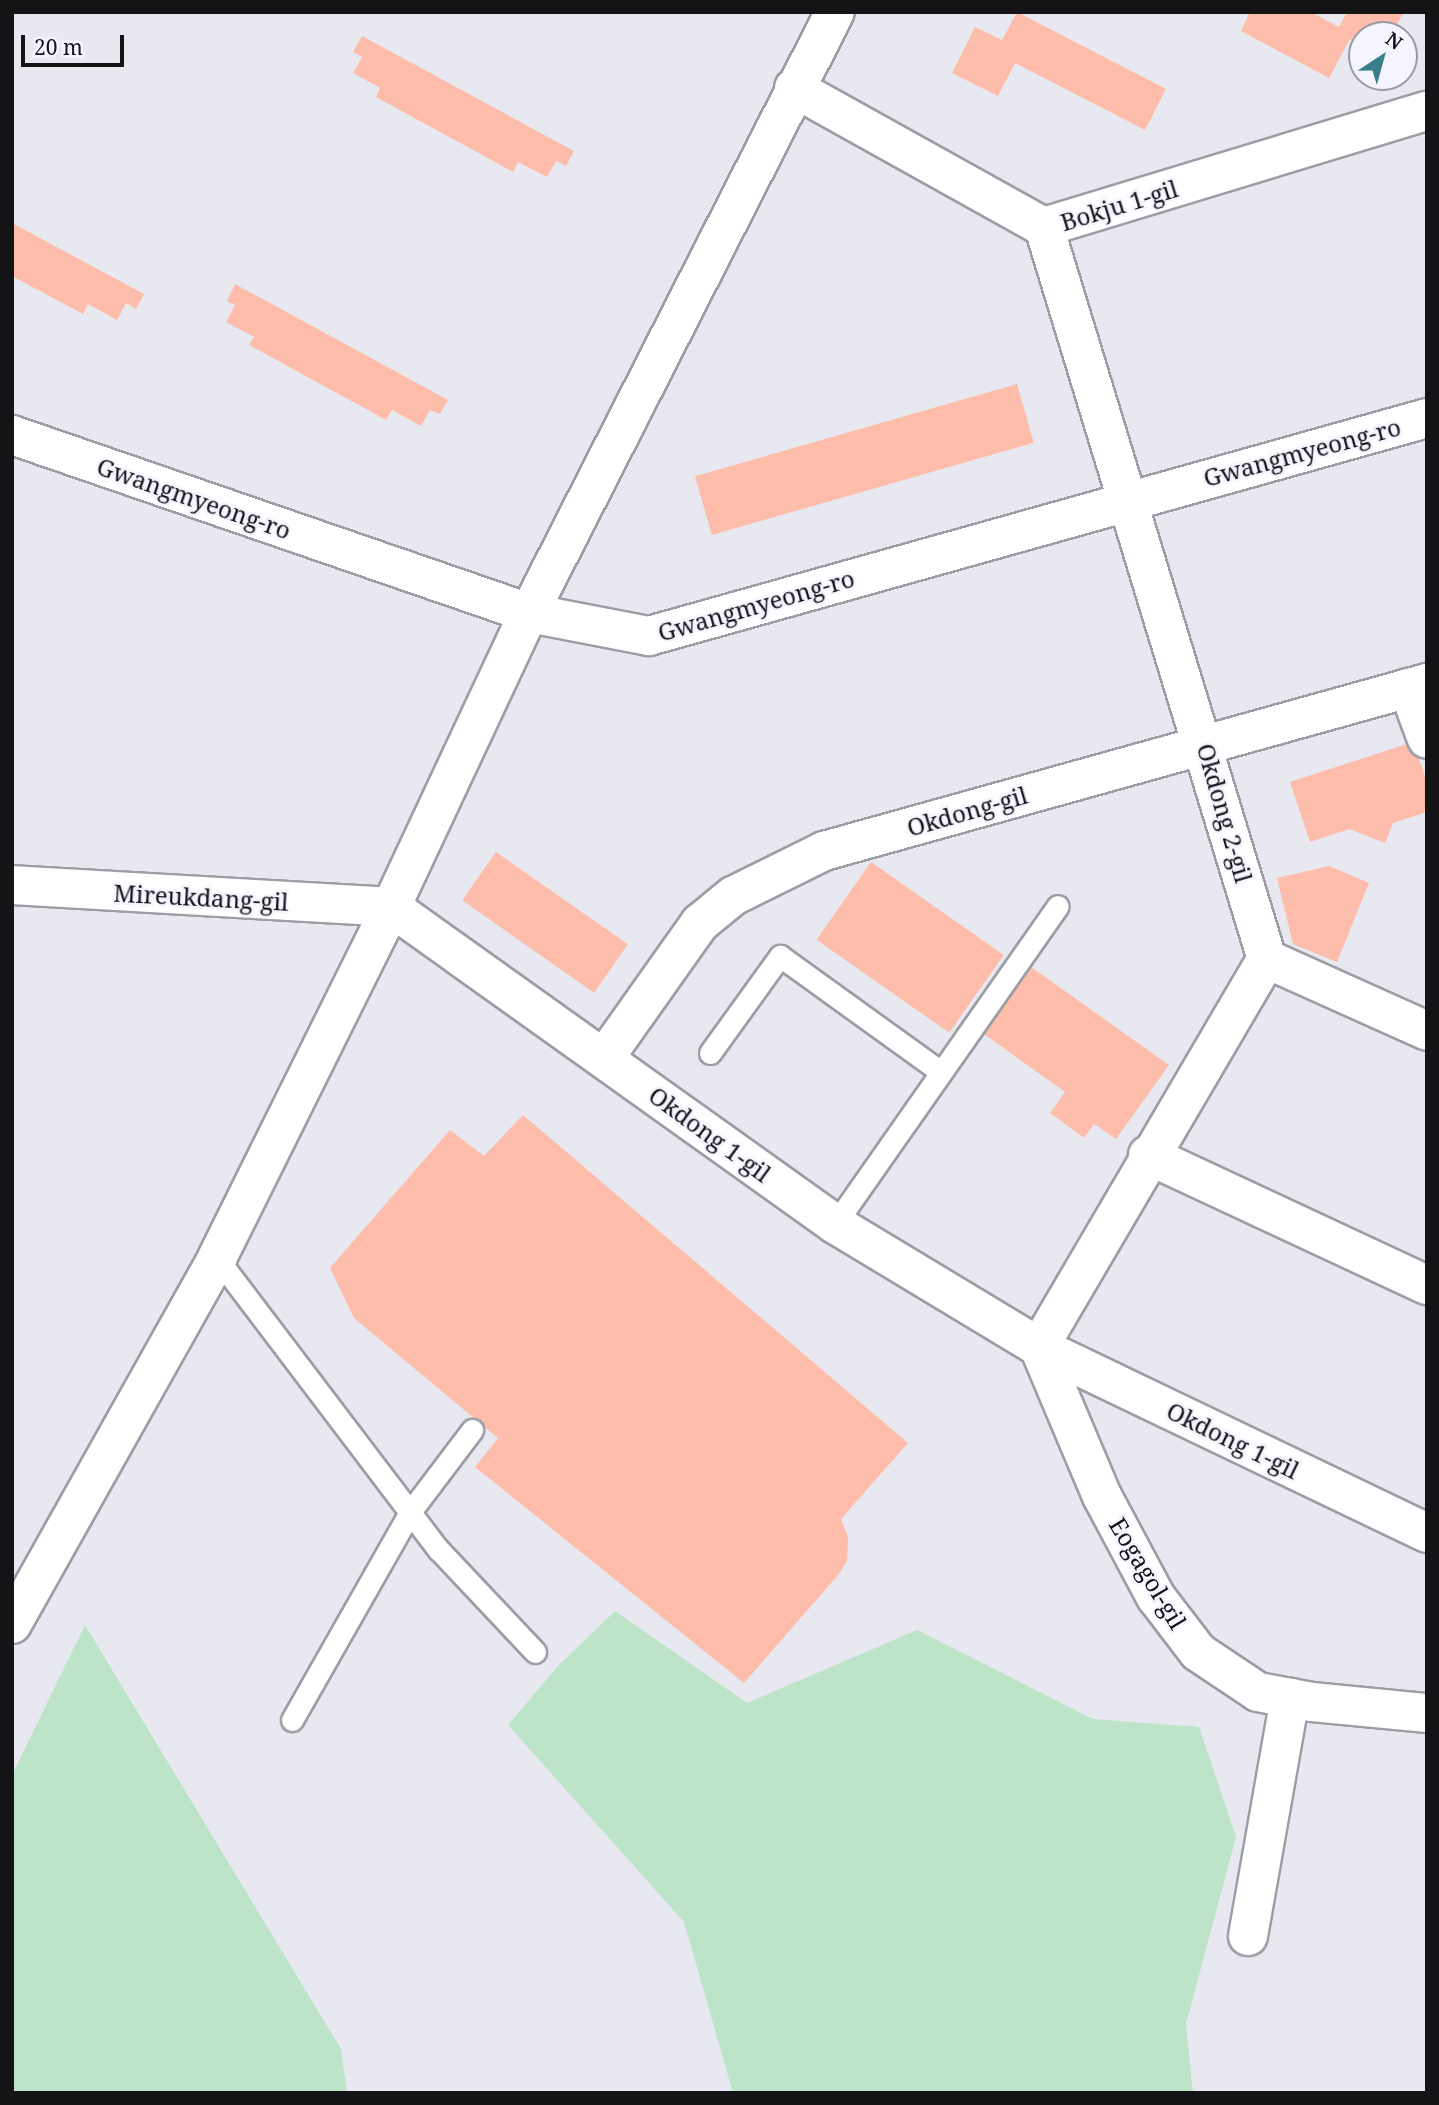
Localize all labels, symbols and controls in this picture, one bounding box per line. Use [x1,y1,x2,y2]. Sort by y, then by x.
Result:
scale bar [24,21,128,65]
north arrow [1348,21,1418,91]
text: N [1380,26,1408,56]
text: 20 m [34,33,83,61]
street label: Bokju 1-gil [1057,174,1181,236]
street label: Gwangmyeong-ro [1200,412,1404,492]
street label: Gwangmyeong-ro [93,451,295,545]
street label: Gwangmyeong-ro [654,563,858,647]
street label: Okdong 2-gil [1191,740,1259,886]
street label: Okdong-gil [904,780,1030,842]
street label: Mireukdang-gil [113,878,289,916]
street label: Okdong 1-gil [644,1080,776,1188]
street label: Okdong 1-gil [1162,1396,1304,1484]
street label: Eogagol-gil [1103,1512,1193,1634]

